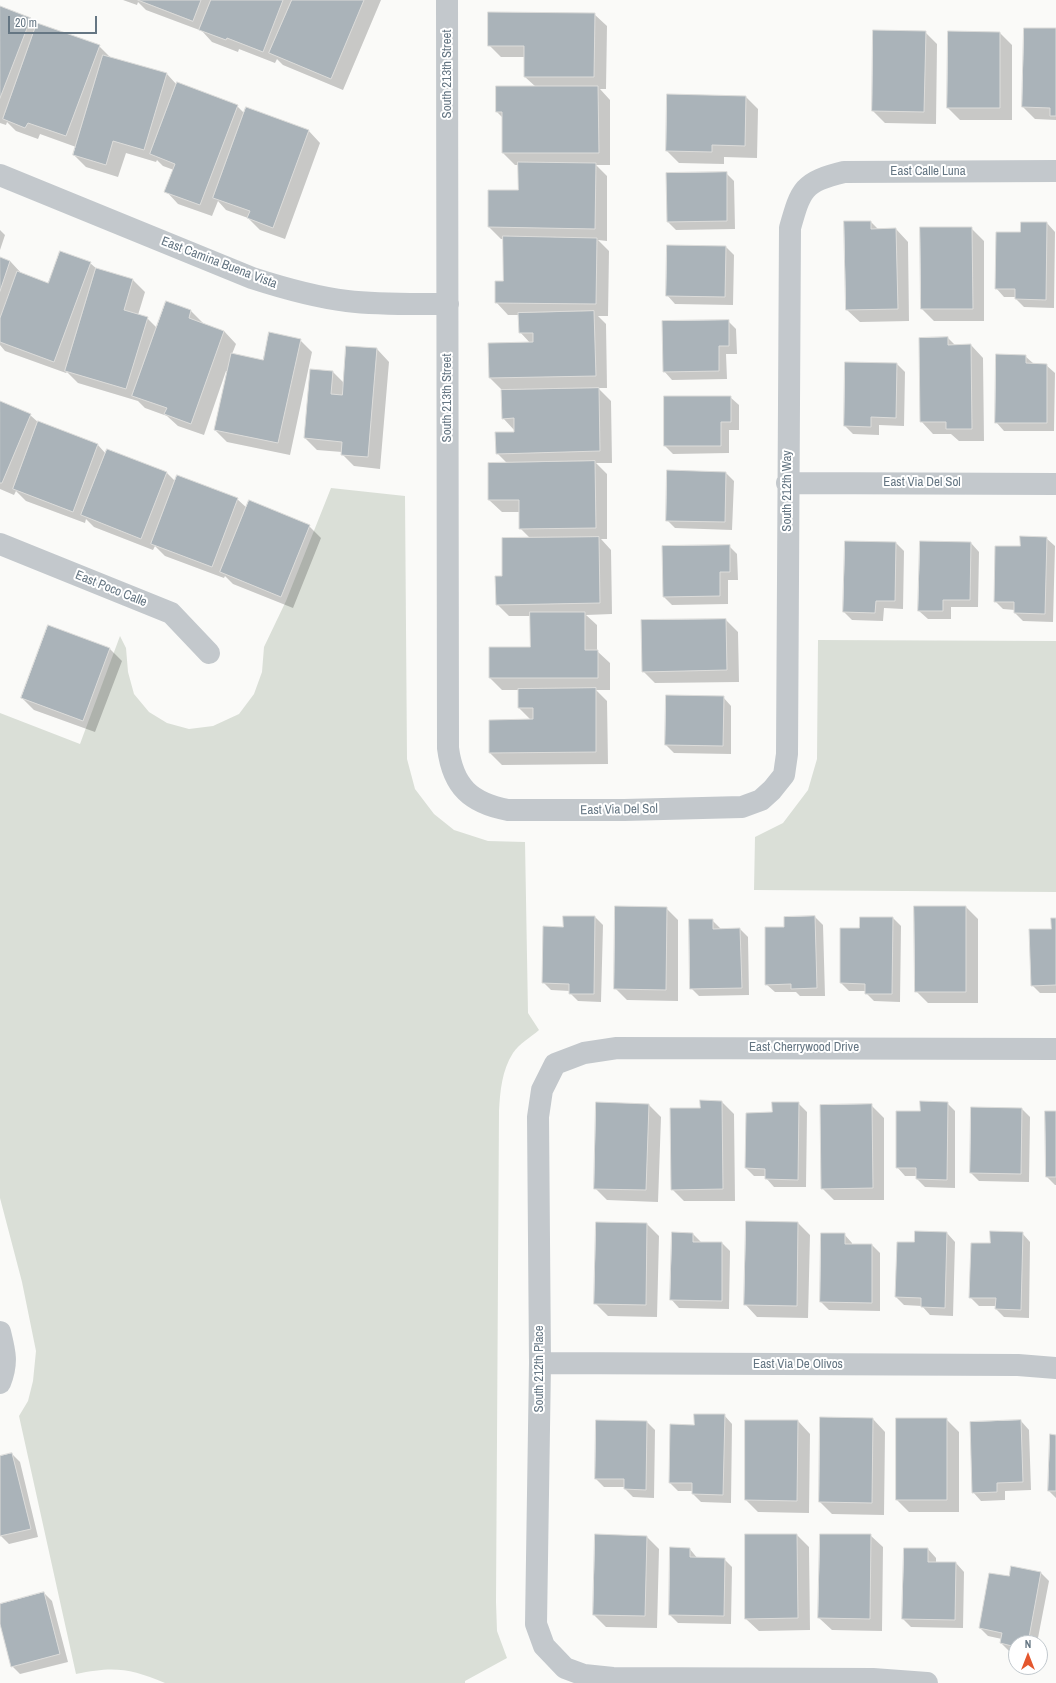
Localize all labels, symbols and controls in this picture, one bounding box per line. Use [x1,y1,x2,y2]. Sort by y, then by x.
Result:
scale bar [10,8,99,34]
text: 20 m [15,15,37,31]
street label: South 213th Street [440,30,456,118]
street label: East Calle Luna [890,164,966,180]
street label: East Camina Buena Vista [159,234,279,292]
street label: South 213th Street [440,354,456,442]
street label: South 212th Way [780,450,796,532]
street label: East Via Del Sol [883,475,961,491]
street label: East Poco Calle [73,568,149,610]
street label: East Via Del Sol [580,802,658,818]
street label: East Cherrywood Drive [749,1040,859,1056]
street label: South 212th Place [532,1325,548,1413]
street label: East Via De Olivos [753,1357,843,1373]
north arrow [1008,1635,1048,1675]
text: N [1025,1637,1031,1651]

